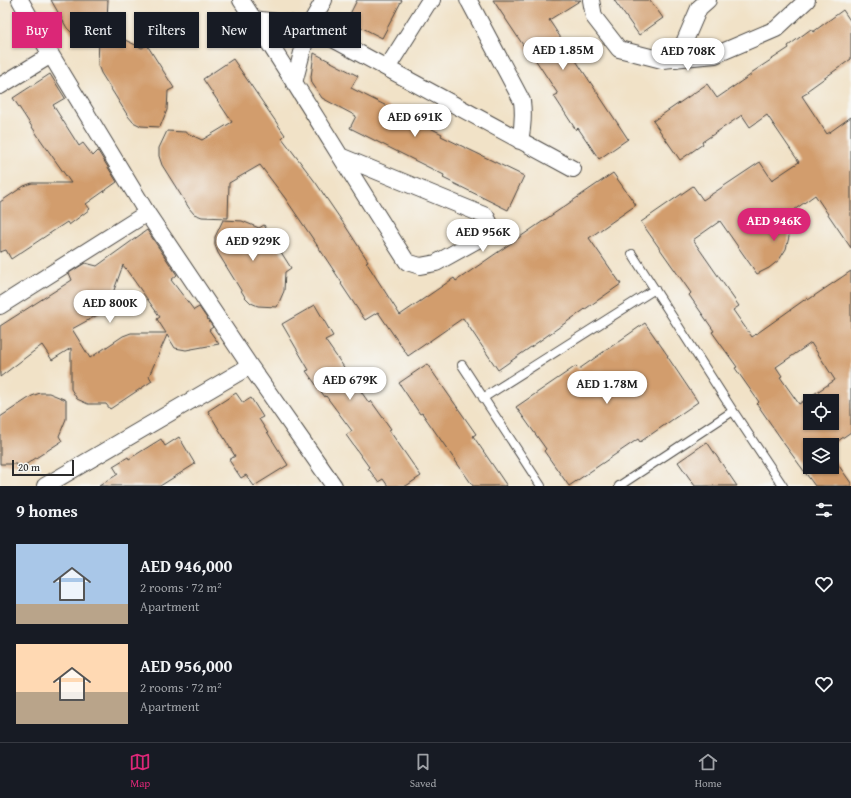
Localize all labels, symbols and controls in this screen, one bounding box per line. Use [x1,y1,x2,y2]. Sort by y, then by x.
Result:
chip: Buy [12,12,62,48]
chip: Rent [70,12,126,48]
chip: Filters [134,12,199,48]
chip: New [207,12,261,48]
chip: Apartment [269,12,361,48]
pin: AED 1.85M [517,37,609,71]
pin: AED 708K [647,38,729,72]
text: AED 1.85M [532,40,594,59]
text: AED 708K [660,41,716,60]
pin: AED 691K [374,104,456,138]
text: AED 691K [387,107,443,126]
pin: AED 946K [733,208,815,242]
text: AED 946K [746,211,802,230]
pin: AED 956K [442,219,524,253]
text: AED 956K [455,222,511,241]
pin: AED 929K [212,228,294,262]
text: AED 929K [225,231,281,250]
pin: AED 800K [69,290,151,324]
text: AED 800K [82,293,138,312]
pin: AED 679K [309,367,391,401]
text: AED 679K [322,370,378,389]
pin: AED 1.78M [561,371,653,405]
text: AED 1.78M [576,374,638,393]
map controls [803,394,839,474]
button: locate [803,394,839,430]
button: layers [803,438,839,474]
scale bar [12,458,74,477]
text: 20 m [18,459,40,475]
text: 9 homes [16,498,78,523]
icon: filters [813,499,835,521]
text: AED 946,000 [140,553,232,578]
icon: home [48,560,96,608]
icon: heart [813,573,835,595]
text: 2 rooms · 72 m² [140,578,222,597]
text: Apartment [140,597,200,616]
text: AED 956,000 [140,653,232,678]
icon: home [48,660,96,708]
icon: heart [813,673,835,695]
text: 2 rooms · 72 m² [140,678,222,697]
text: Apartment [140,697,200,716]
tab: Map [129,751,151,791]
tab: Saved [410,751,436,791]
tab: Home [695,751,722,791]

